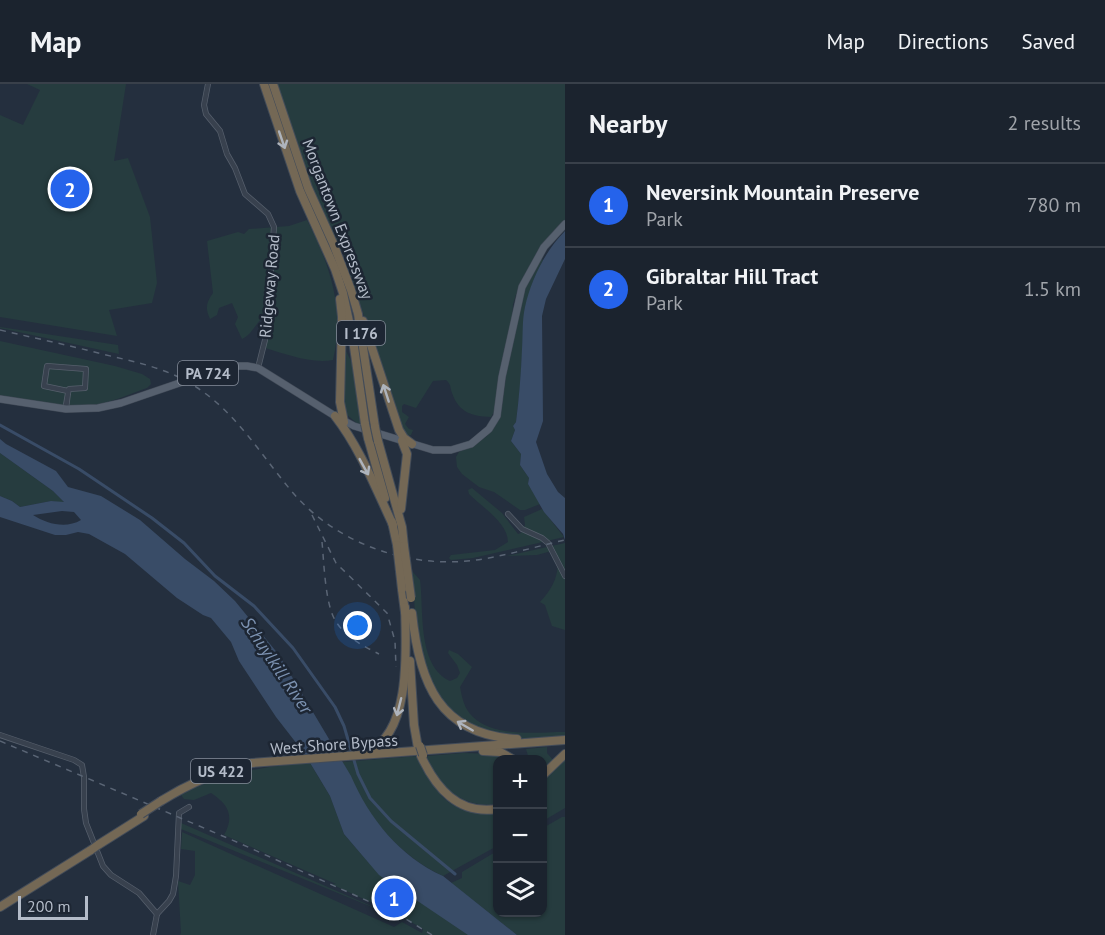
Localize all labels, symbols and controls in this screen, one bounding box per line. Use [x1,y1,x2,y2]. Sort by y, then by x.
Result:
text: Map [30,23,81,60]
text: Map [826,28,865,55]
text: Directions [898,28,989,55]
text: Saved [1022,28,1075,55]
text: Nearby [589,107,667,140]
text: 2 results [1008,110,1081,136]
one-way arrow [277,130,288,149]
street label: Morgantown Expressway [298,136,378,302]
pin: 2 [50,166,90,212]
text: Neversink Mountain Preserve [646,178,919,206]
text: 1 [603,192,614,218]
text: 780 m [1027,192,1081,218]
text: Park [646,206,683,232]
street label: Ridgeway Road [255,233,283,339]
text: Gibraltar Hill Tract [646,262,818,290]
text: 2 [603,276,614,302]
text: 1.5 km [1024,276,1081,302]
text: Park [646,290,683,316]
road number: I 176 [337,321,385,345]
road number: PA 724 [178,361,238,385]
one-way arrow [380,384,391,403]
one-way arrow [358,458,370,475]
your location [343,611,372,640]
water label: Schuylkill River [236,612,318,719]
one-way arrow [392,697,404,716]
one-way arrow [457,719,474,731]
street label: West Shore Bypass [270,730,399,758]
map controls [493,755,547,917]
button: + [493,755,547,809]
road number: US 422 [191,759,251,783]
button: − [493,809,547,863]
button: layers [493,863,547,917]
pin: 1 [374,876,414,920]
scale bar [18,893,88,920]
text: 200 m [27,896,70,916]

